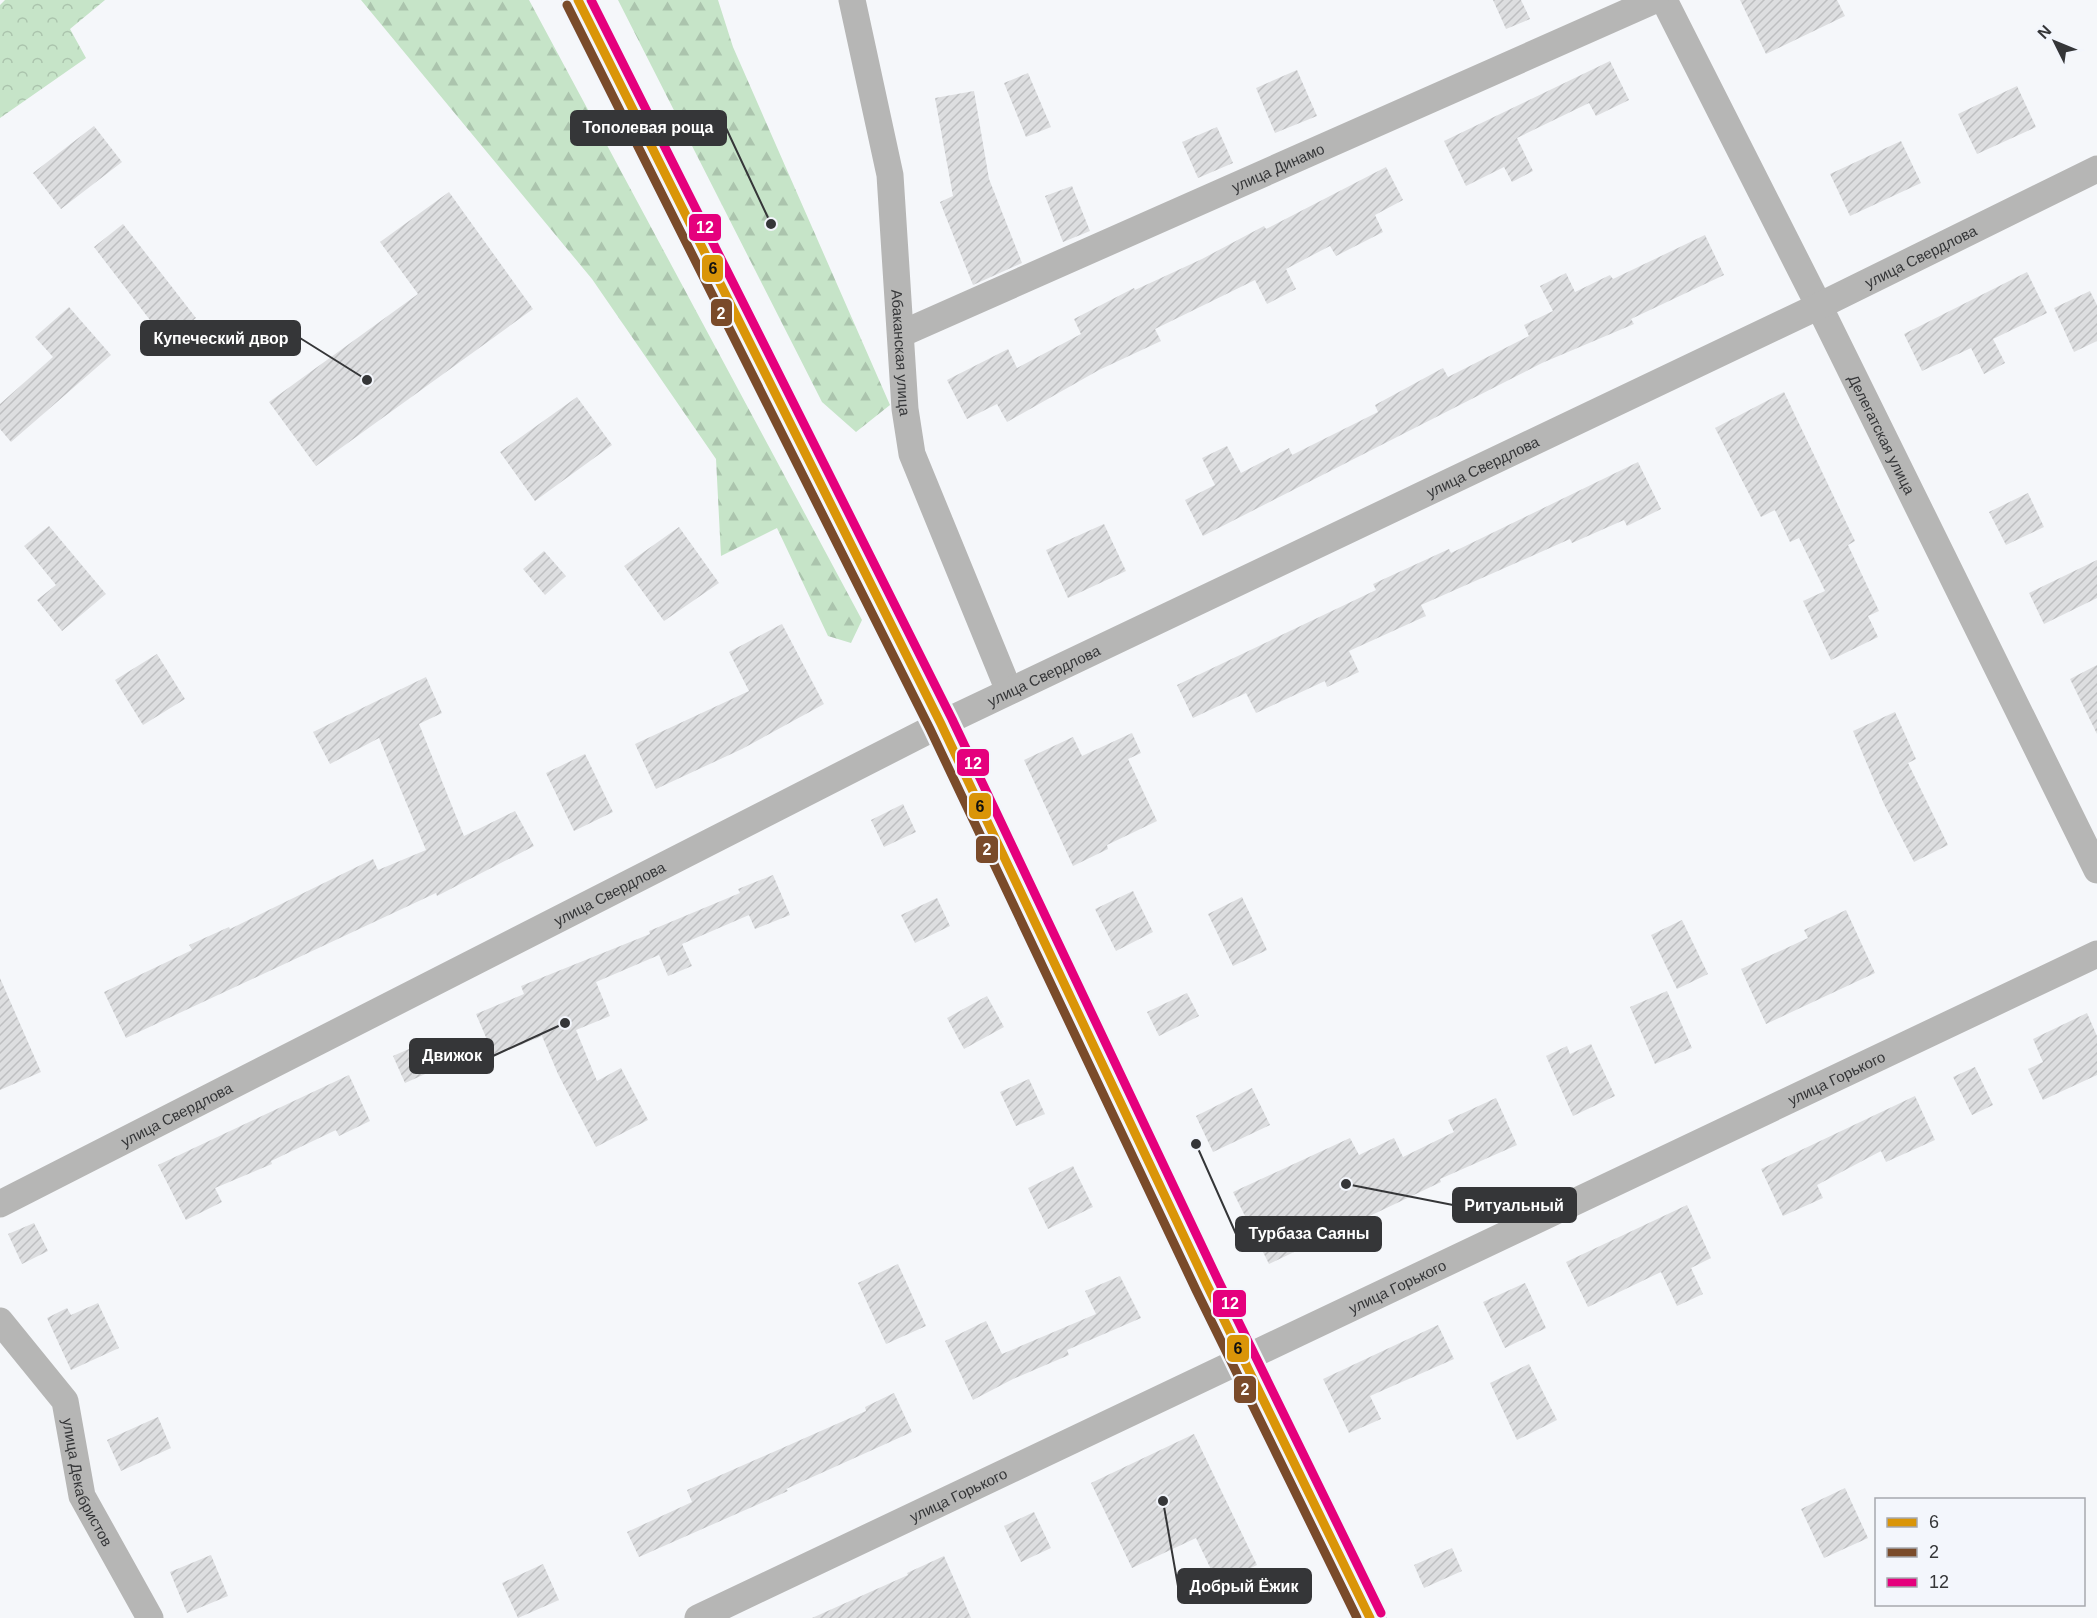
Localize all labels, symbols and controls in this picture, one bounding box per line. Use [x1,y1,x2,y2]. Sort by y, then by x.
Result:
north arrow [2025,12,2085,72]
text: N [2034,22,2055,42]
callout: Тополевая роща [571,111,726,145]
text: Тополевая роща [583,119,714,136]
street label: улица Динамо [1229,139,1327,195]
line badge: 12 [688,213,722,242]
text: 12 [696,219,714,236]
street label: улица Свердлова [1862,221,1980,291]
line badge: 6 [701,254,724,283]
text: 6 [709,260,718,277]
street label: Абаканская улица [889,289,915,418]
line badge: 2 [710,298,733,327]
text: 2 [717,305,726,322]
callout: Купеческий двор [141,321,300,355]
text: Купеческий двор [153,330,289,347]
street label: Делегатская улица [1846,372,1919,497]
street label: улица Свердлова [1423,432,1542,500]
street label: улица Свердлова [985,641,1103,709]
line badge: 12 [956,748,990,777]
text: 12 [964,755,982,772]
line badge: 6 [968,792,992,820]
text: 6 [976,798,985,815]
line badge: 2 [975,835,999,864]
text: 2 [983,841,992,858]
street label: улица Свердлова [551,857,668,929]
callout: Движок [410,1039,493,1073]
text: Движок [422,1047,483,1064]
street label: улица Горького [1785,1047,1888,1108]
street label: улица Свердлова [118,1078,235,1149]
callout: Ритуальный [1453,1188,1576,1222]
text: Ритуальный [1464,1197,1564,1214]
callout: Турбаза Саяны [1236,1217,1381,1251]
text: Турбаза Саяны [1249,1225,1370,1242]
street label: улица Горького [1346,1256,1449,1316]
line badge: 12 [1212,1289,1247,1318]
text: 12 [1221,1295,1239,1312]
line badge: 6 [1226,1334,1250,1363]
text: 6 [1234,1340,1243,1357]
line badge: 2 [1233,1375,1257,1404]
text: 2 [1241,1381,1250,1398]
street label: улица Декабристов [60,1417,117,1549]
street label: улица Горького [907,1464,1010,1525]
legend [1875,1498,2085,1606]
text: 6 [1929,1512,1939,1532]
text: 2 [1929,1542,1939,1562]
callout: Добрый Ёжик [1178,1569,1311,1603]
text: 12 [1929,1572,1949,1592]
text: Добрый Ёжик [1190,1578,1299,1595]

